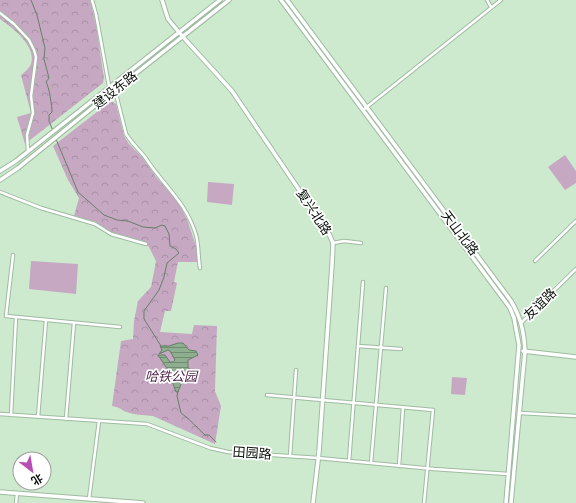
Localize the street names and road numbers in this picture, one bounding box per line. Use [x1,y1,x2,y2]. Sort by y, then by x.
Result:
street label: 建设东路 [90,68,140,112]
street label: 复兴北路 [294,186,334,238]
street label: 天山北路 [438,208,482,258]
street label: 友谊路 [521,285,559,323]
street label: 田园路 [232,444,272,462]

